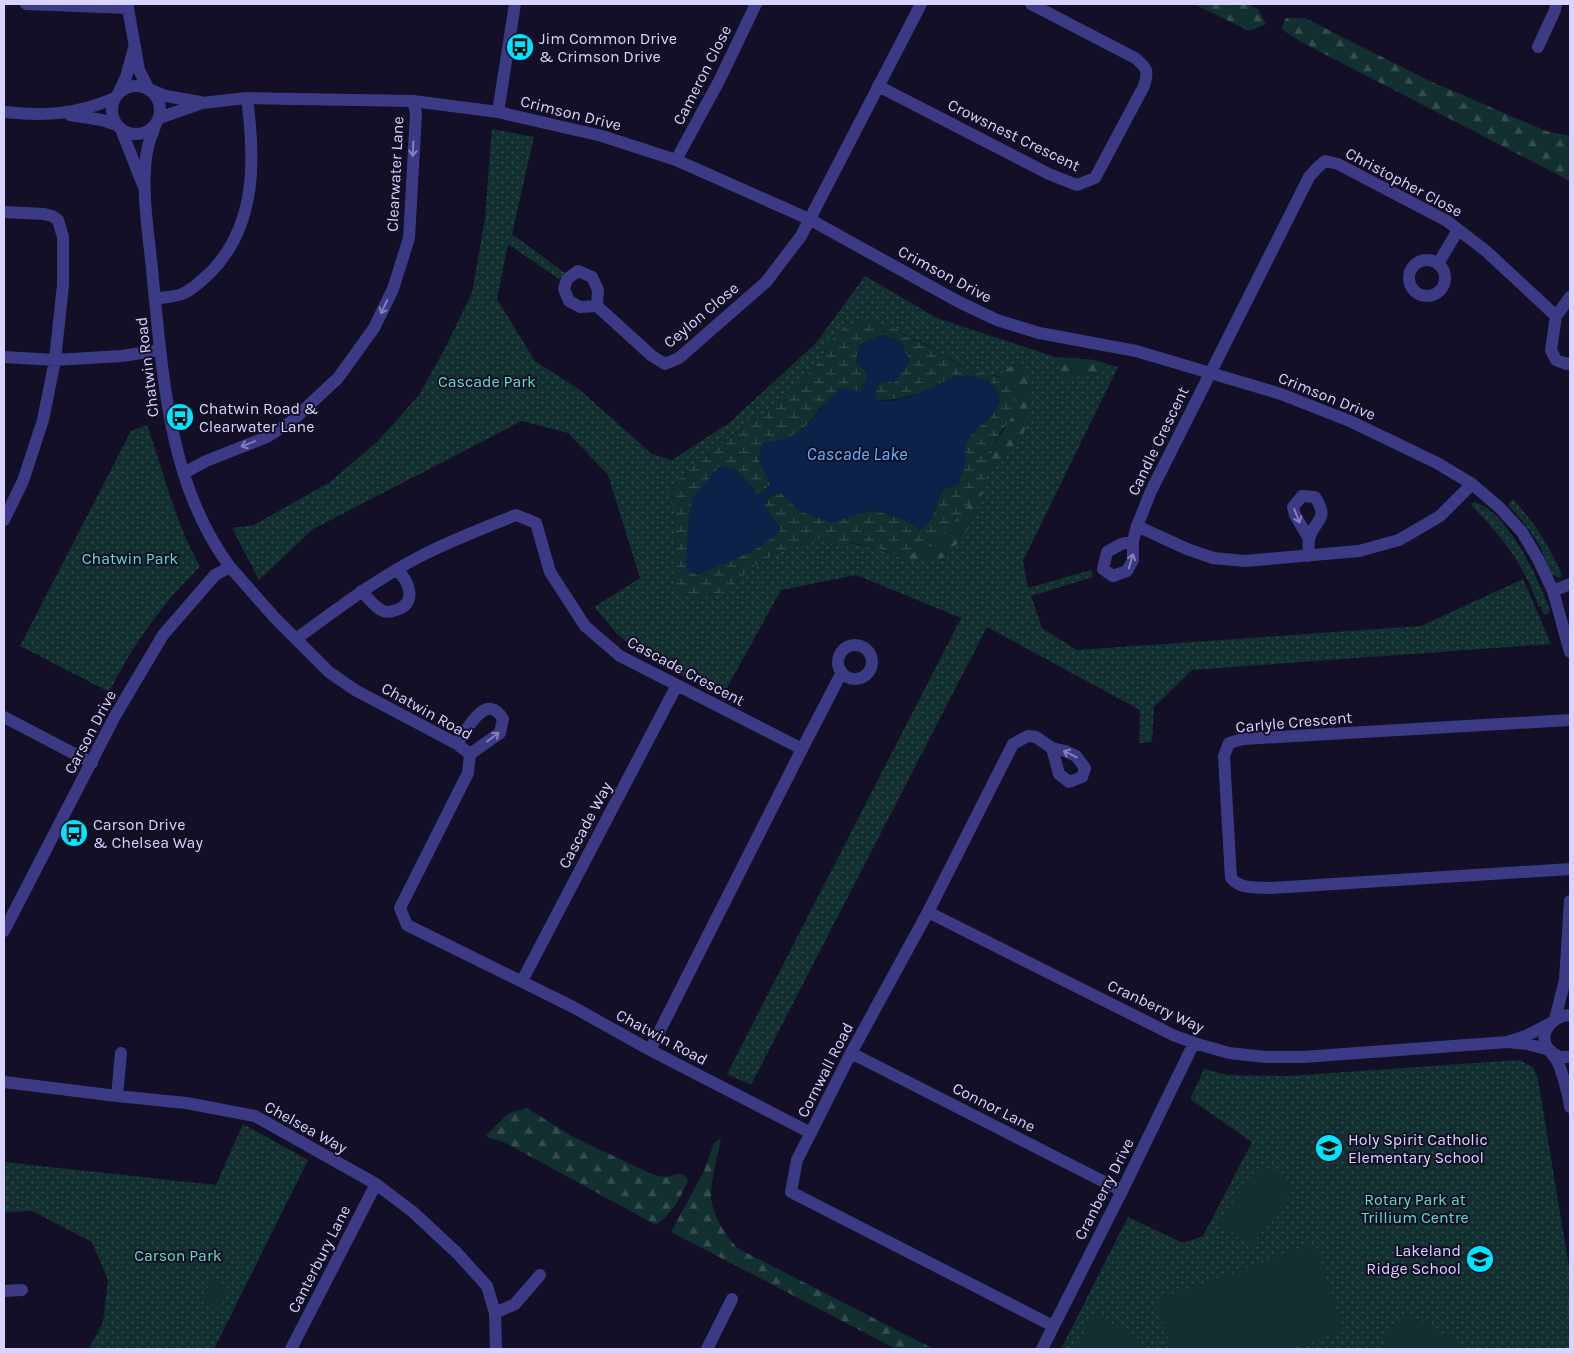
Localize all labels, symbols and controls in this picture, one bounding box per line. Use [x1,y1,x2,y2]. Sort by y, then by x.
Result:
street label: Cameron Close [669,22,735,128]
place label: Jim Common Drive & Crimson Drive [539,29,677,66]
bus stop icon: Jim Common Drive & Crimson Drive [505,32,535,62]
street label: Crimson Drive [519,91,623,135]
street label: Crowsnest Crescent [945,95,1083,175]
street label: Clearwater Lane [382,116,408,232]
one-way arrow [409,141,418,157]
street label: Christopher Close [1342,143,1466,221]
street label: Crimson Drive [895,241,995,307]
street label: Ceylon Close [660,278,742,352]
one-way arrow [379,299,388,314]
street label: Chatwin Road [131,316,163,418]
street label: Crimson Drive [1276,368,1378,424]
park label: Cascade Park [438,372,536,391]
street label: Candle Crescent [1123,384,1193,498]
place label: Chatwin Road & Clearwater Lane [199,399,318,436]
bus stop icon: Chatwin Road & Clearwater Lane [165,402,195,432]
one-way arrow [241,440,256,450]
water label: Cascade Lake [807,443,907,465]
one-way arrow [1292,508,1302,523]
park label: Chatwin Park [82,549,178,568]
one-way arrow [1126,553,1136,569]
street label: Cascade Crescent [624,632,748,710]
street label: Chatwin Road [378,678,476,744]
street label: Carson Drive [60,687,120,777]
street label: Carlyle Crescent [1235,707,1353,737]
one-way arrow [486,732,500,742]
one-way arrow [1062,749,1077,759]
street label: Cascade Way [554,778,616,872]
place label: Carson Drive & Chelsea Way [93,815,203,852]
bus stop icon: Carson Drive & Chelsea Way [59,818,89,848]
street label: Cranberry Way [1105,975,1208,1037]
street label: Chatwin Road [613,1005,711,1069]
street label: Cornwall Road [793,1019,857,1121]
street label: Connor Lane [949,1078,1039,1136]
street label: Chelsea Way [261,1097,351,1158]
place label: Holy Spirit Catholic Elementary School [1348,1130,1488,1167]
school or university icon: Holy Spirit Catholic Elementary School [1314,1133,1344,1163]
street label: Cranberry Drive [1070,1135,1138,1243]
park label: Rotary Park at Trillium Centre [1361,1190,1469,1227]
street label: Canterbury Lane [284,1202,354,1316]
place label: Lakeland Ridge School [1366,1241,1461,1278]
school or university icon: Lakeland Ridge School [1465,1244,1495,1274]
park label: Carson Park [134,1246,222,1265]

